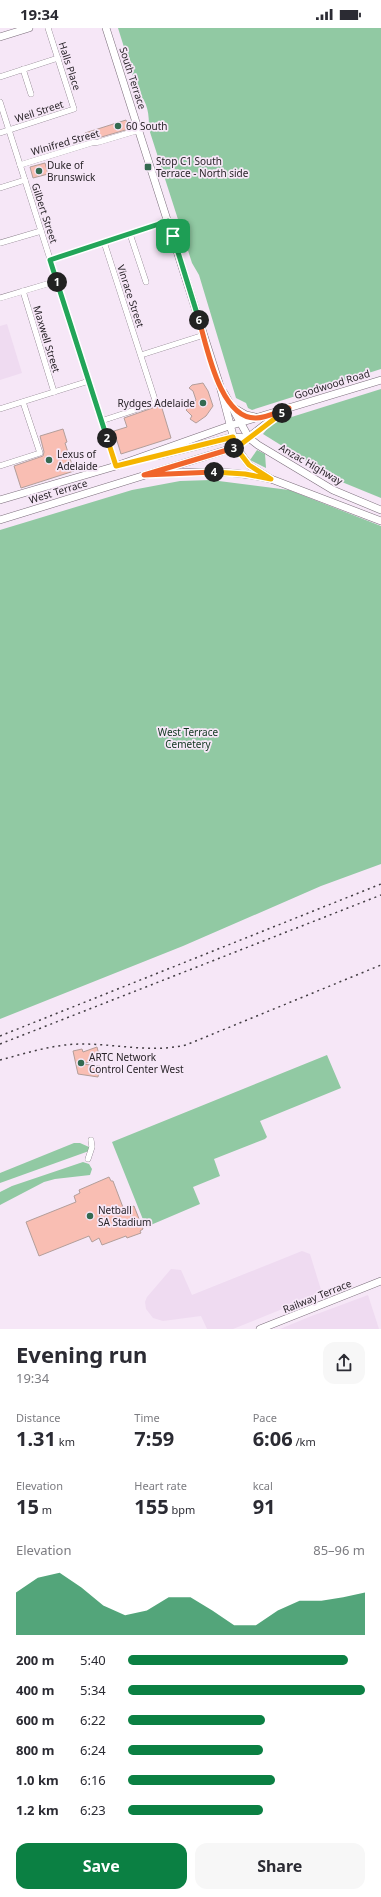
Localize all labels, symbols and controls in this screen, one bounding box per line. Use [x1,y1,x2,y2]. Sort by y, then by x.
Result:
text: 19:34 [20,4,59,24]
street label: Halls Place [56,40,85,92]
street label: South Terrace [116,45,150,111]
street label: Weil Street [13,96,66,125]
place label: 60 South [126,119,168,133]
marker: 60 South [113,121,123,131]
street label: Winifred Street [29,125,101,158]
place label: Stop C1 South Terrace - North side [156,154,249,180]
place label: Duke of Brunswick [47,158,96,184]
marker: Stop C1 South Terrace - North side [143,162,153,172]
marker: Duke of Brunswick [34,166,44,176]
street label: Gilbert Street [29,181,61,245]
pin [156,219,190,253]
icon: arrive [162,225,184,247]
street label: Vinrace Street [114,263,148,330]
pin: 1 [47,272,67,292]
text: 1 [54,274,60,289]
street label: Maxwell Street [30,304,64,374]
pin: 6 [189,310,209,330]
text: 6 [196,312,202,327]
street label: Goodwood Road [293,366,371,402]
place label: Rydges Adelaide [118,396,195,410]
marker: Rydges Adelaide [198,398,208,408]
pin: 5 [272,403,292,423]
text: 5 [279,405,285,420]
pin: 2 [97,428,117,448]
text: 2 [104,430,110,445]
pin: 3 [224,438,244,458]
text: 3 [231,440,237,455]
street label: Anzac Highway [277,440,346,488]
place label: Lexus of Adelaide [57,447,98,473]
marker: Lexus of Adelaide [44,455,54,465]
pin: 4 [204,462,224,482]
text: 4 [211,464,217,479]
street label: West Terrace [27,475,89,507]
park label: West Terrace Cemetery [158,725,219,751]
place label: ARTC Network Control Center West [89,1050,184,1076]
marker: ARTC Network Control Center West [76,1058,86,1068]
place label: Netball SA Stadium [98,1203,151,1229]
marker: Netball SA Stadium [85,1211,95,1221]
street label: Railway Terrace [281,1276,354,1316]
text: Evening run [16,1339,147,1369]
button: share [323,1342,365,1384]
text: 19:34 [16,1369,49,1387]
text: Distance [16,1410,61,1425]
text: Time [134,1410,160,1425]
text: Pace [253,1410,277,1425]
text: 1.31 [16,1425,56,1452]
text: 7:59 [134,1425,174,1452]
text: 6:06 [253,1425,293,1452]
text: km [56,1434,75,1449]
text: /km [293,1434,316,1449]
text: Elevation [16,1478,63,1493]
text: Heart rate [134,1478,187,1493]
text: kcal [253,1478,273,1493]
text: 15 [16,1493,39,1520]
text: 155 [134,1493,169,1520]
text: 91 [253,1493,276,1520]
text: m [39,1502,52,1517]
text: bpm [169,1502,195,1517]
text: Elevation [16,1541,72,1559]
text: 85–96 m [313,1541,365,1559]
text: 200 m [16,1651,54,1669]
text: 5:40 [80,1651,106,1669]
text: 400 m [16,1681,54,1699]
text: 5:34 [80,1681,106,1699]
text: 600 m [16,1711,54,1729]
text: 6:22 [80,1711,106,1729]
text: 800 m [16,1741,54,1759]
text: 6:24 [80,1741,106,1759]
text: 1.0 km [16,1771,59,1789]
text: 6:16 [80,1771,106,1789]
text: 1.2 km [16,1801,59,1819]
text: 6:23 [80,1801,106,1819]
button: Save [16,1843,187,1889]
button: Share [195,1843,365,1889]

